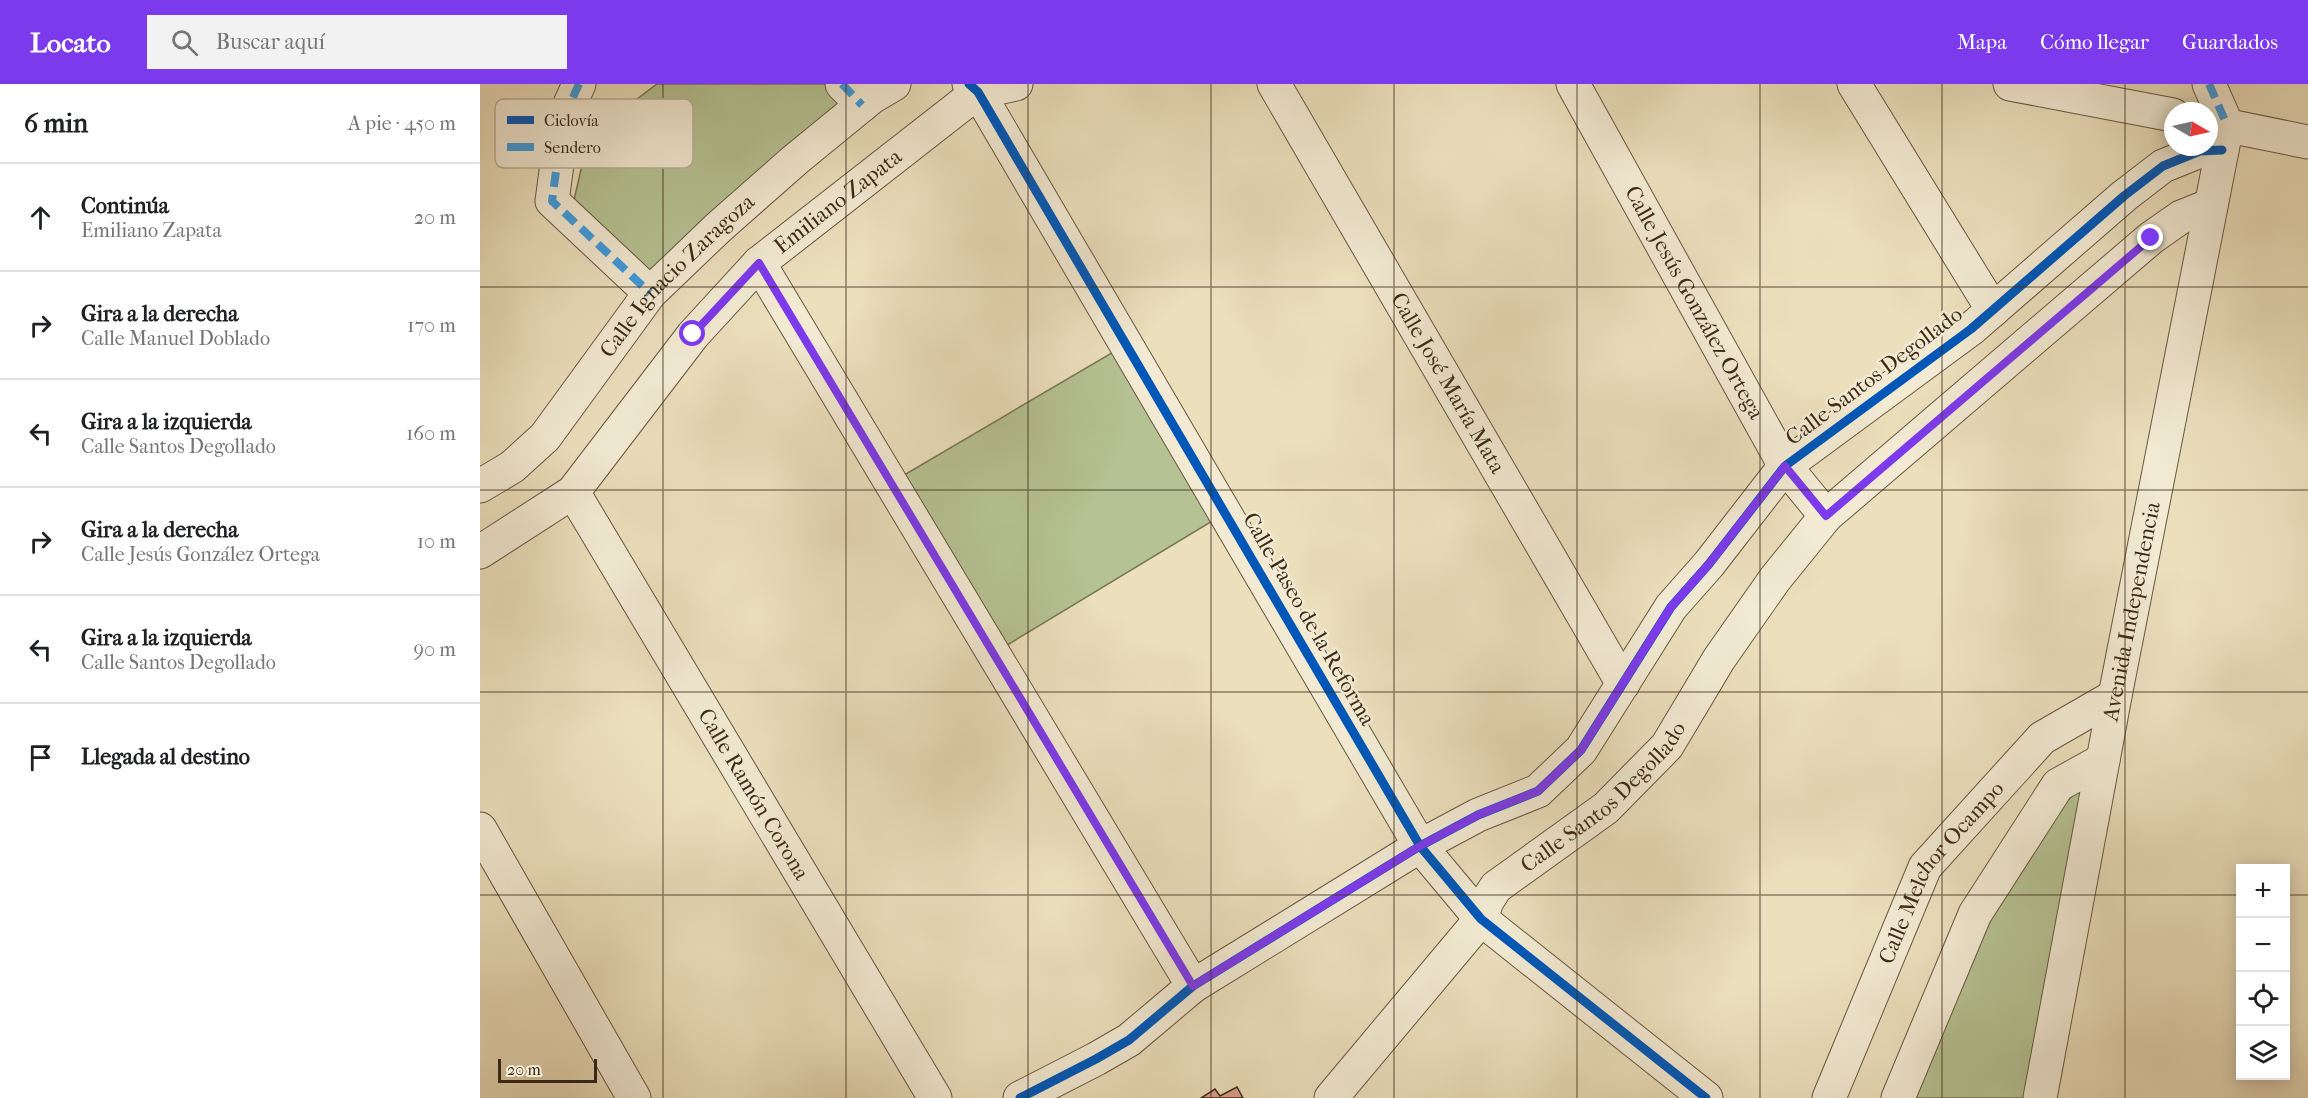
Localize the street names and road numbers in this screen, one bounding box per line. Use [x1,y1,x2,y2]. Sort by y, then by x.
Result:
street label: Emiliano Zapata [769,143,908,259]
street label: Calle Jesús González Ortega [1619,181,1770,425]
street label: Calle Ignacio Zaragoza [594,188,761,363]
street label: Calle José María Mata [1385,288,1511,479]
street label: Calle Santos Degollado [1781,301,1967,451]
street label: Avenida Independencia [2097,499,2166,724]
street label: Calle Paseo de la Reforma [1237,508,1381,731]
street label: Calle Ramón Corona [692,704,815,885]
street label: Calle Santos Degollado [1516,717,1691,878]
street label: Calle Melchor Ocampo [1873,776,2009,968]

